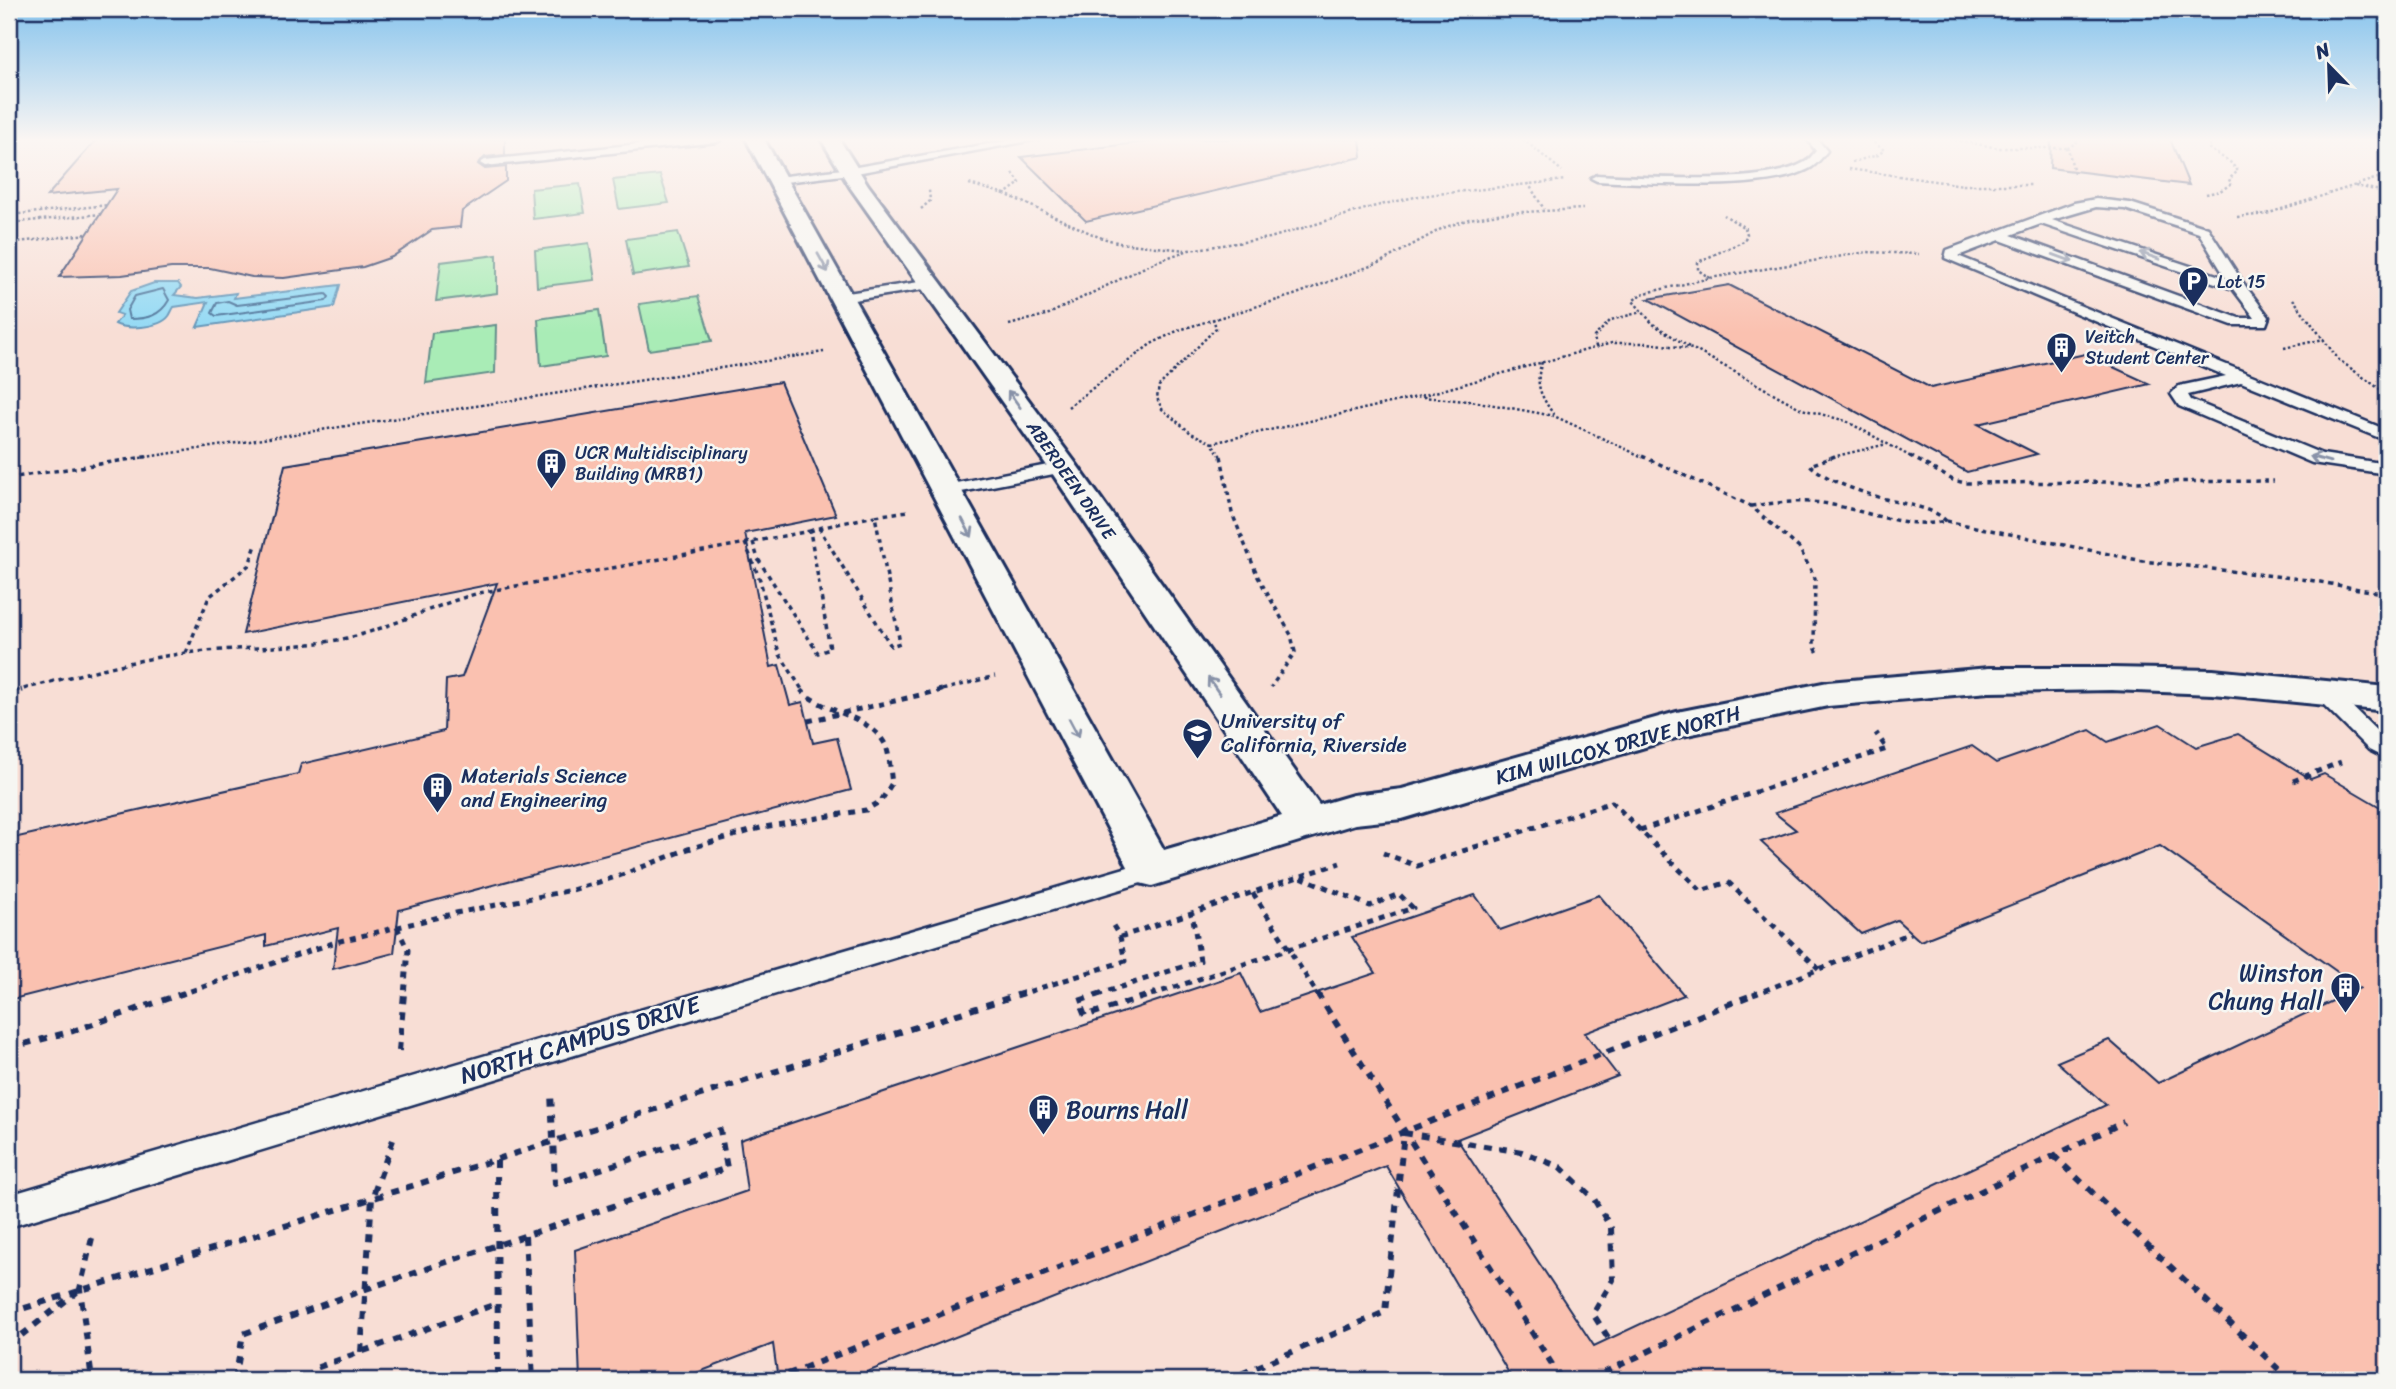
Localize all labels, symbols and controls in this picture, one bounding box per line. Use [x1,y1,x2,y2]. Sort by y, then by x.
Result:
north arrow [2294,32,2364,102]
text: N [2309,33,2336,69]
one-way arrow [2139,249,2161,262]
one-way arrow [816,253,830,273]
one-way arrow [2052,253,2074,266]
parking icon: Lot 15 [2177,265,2211,309]
place label: Lot 15 [2217,266,2266,298]
place label: Veitch Student Center [2085,321,2210,374]
building icon: Veitch Student Center [2045,330,2079,374]
one-way arrow [1007,390,1021,409]
street label: ABERDEEN DRIVE [1017,413,1125,547]
place label: UCR Multidisciplinary Building (MRB1) [575,437,748,490]
building icon: UCR Multidisciplinary Building (MRB1) [535,446,569,490]
one-way arrow [2309,452,2332,465]
one-way arrow [960,517,974,537]
one-way arrow [1207,677,1221,696]
street label: KIM WILCOX DRIVE NORTH [1491,694,1745,796]
place label: University of California, Riverside [1221,702,1407,764]
school or university icon: University of California, Riverside [1181,716,1215,760]
one-way arrow [1068,717,1082,738]
place label: Materials Science and Engineering [461,757,627,819]
building icon: Materials Science and Engineering [421,771,455,815]
place label: Winston Chung Hall [2209,952,2324,1022]
building icon: Winston Chung Hall [2329,970,2363,1014]
street label: NORTH CAMPUS DRIVE [455,983,707,1096]
place label: Bourns Hall [1066,1089,1189,1131]
building icon: Bourns Hall [1026,1093,1060,1137]

